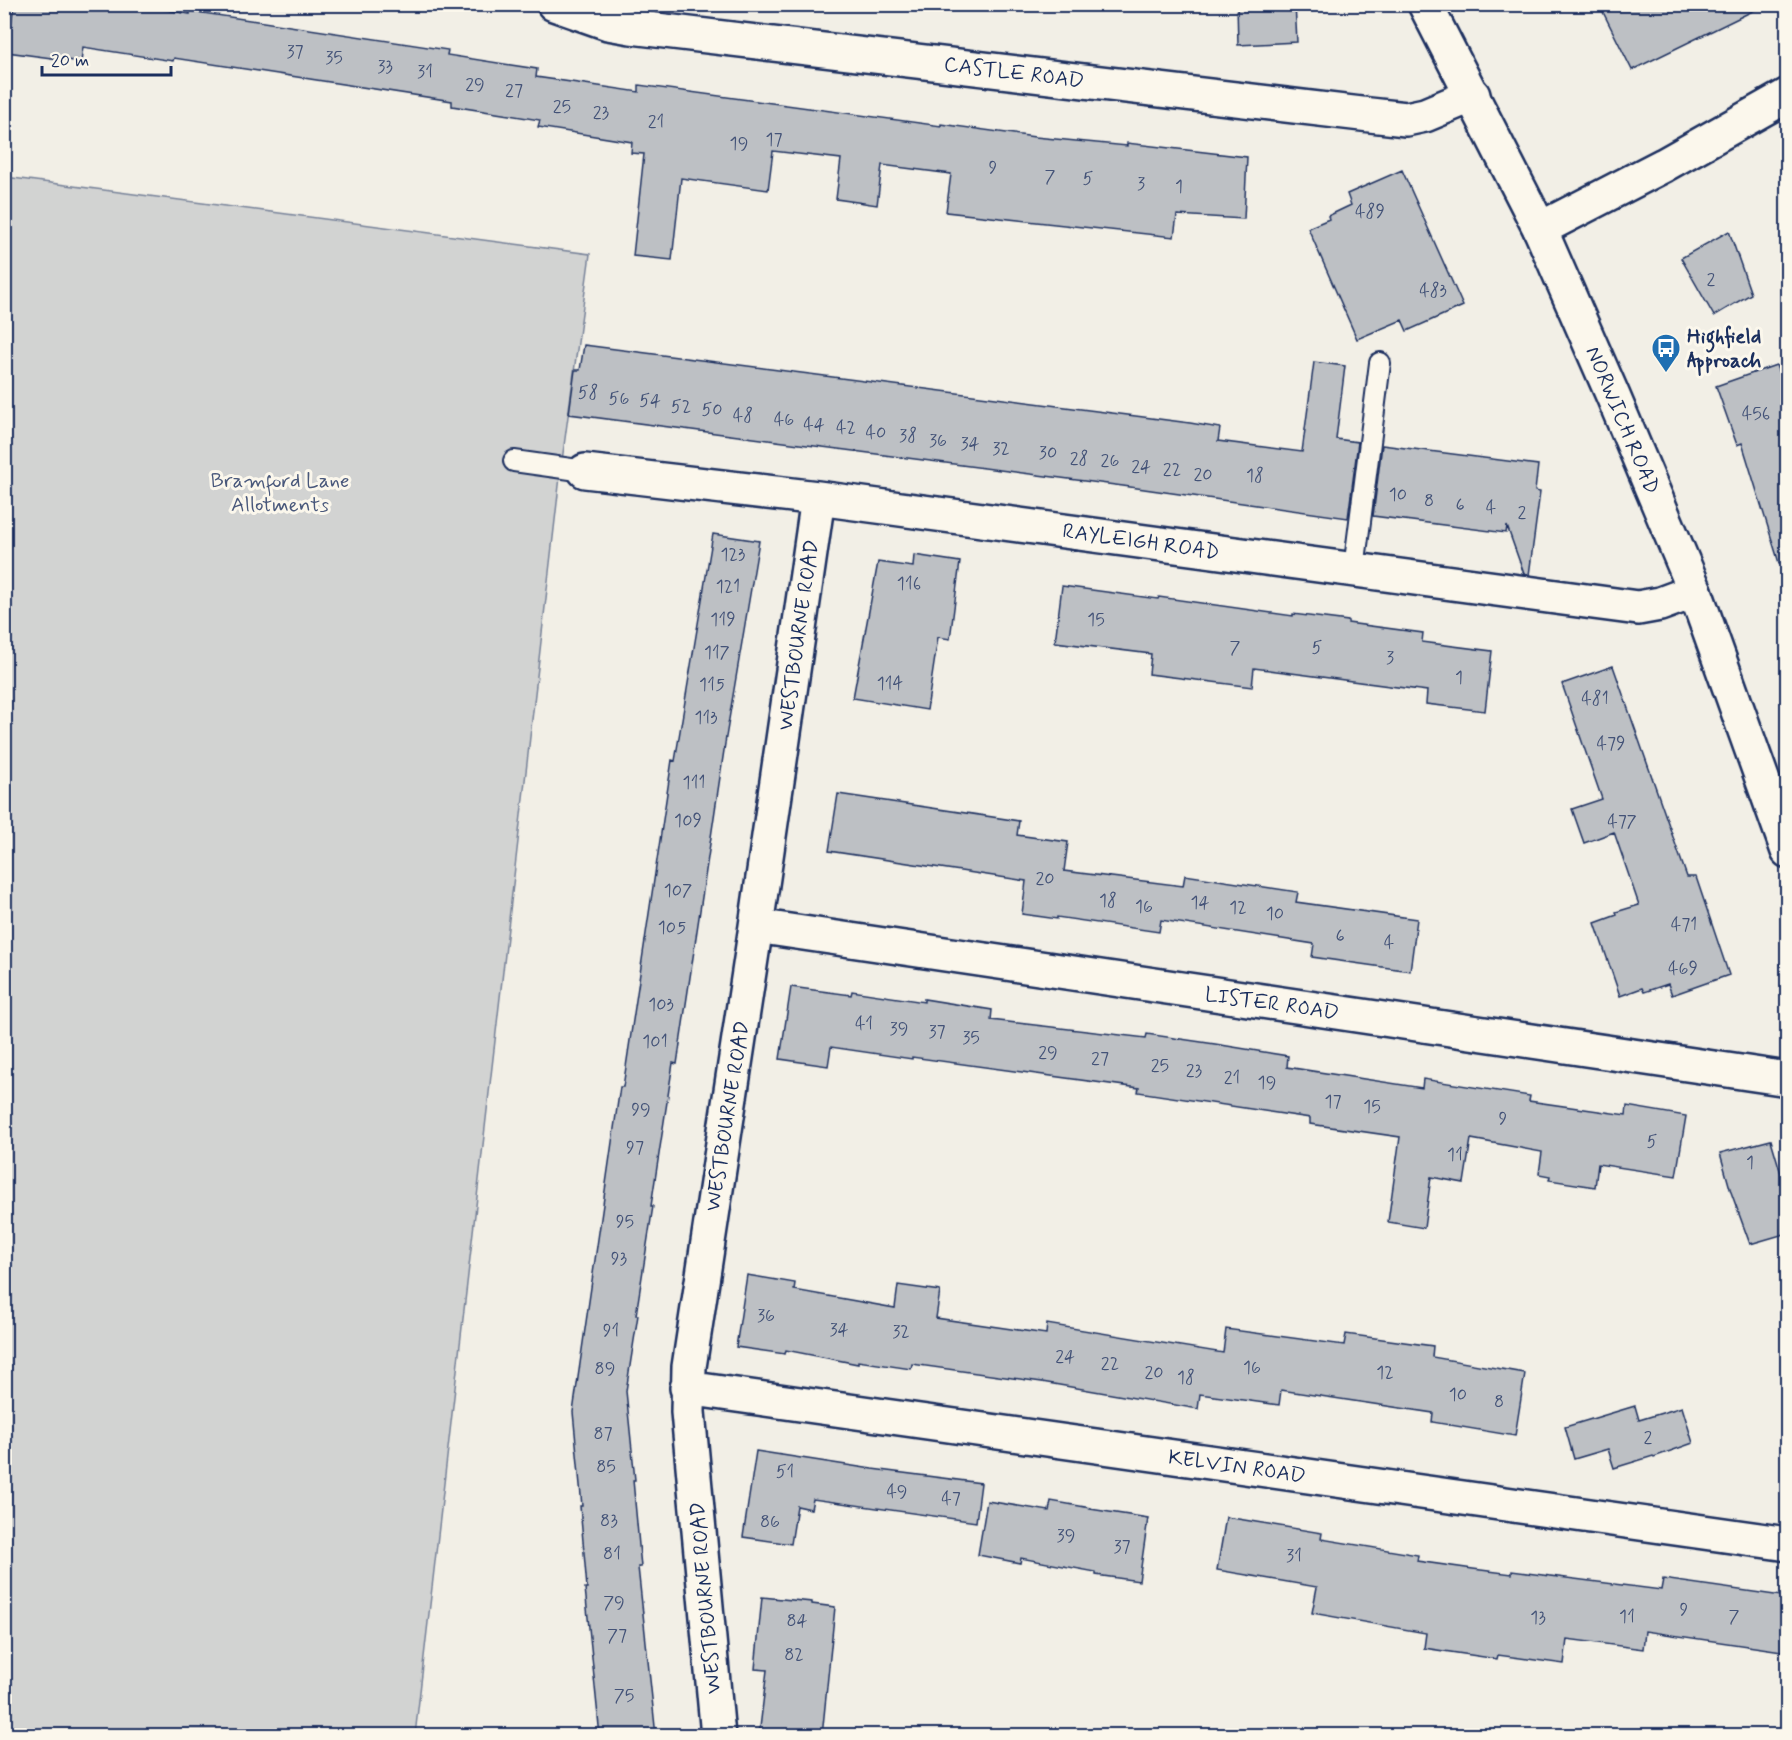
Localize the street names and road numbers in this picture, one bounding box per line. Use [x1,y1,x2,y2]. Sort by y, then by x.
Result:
street label: CASTLE ROAD [942,51,1085,95]
street label: NORWICH ROAD [1578,342,1666,499]
street label: RAYLEIGH ROAD [1061,517,1221,567]
street label: WESTBOURNE ROAD [772,538,826,732]
street label: LISTER ROAD [1203,981,1341,1027]
street label: WESTBOURNE ROAD [699,1019,757,1213]
street label: KELVIN ROAD [1166,1443,1307,1490]
street label: WESTBOURNE ROAD [684,1501,728,1695]

